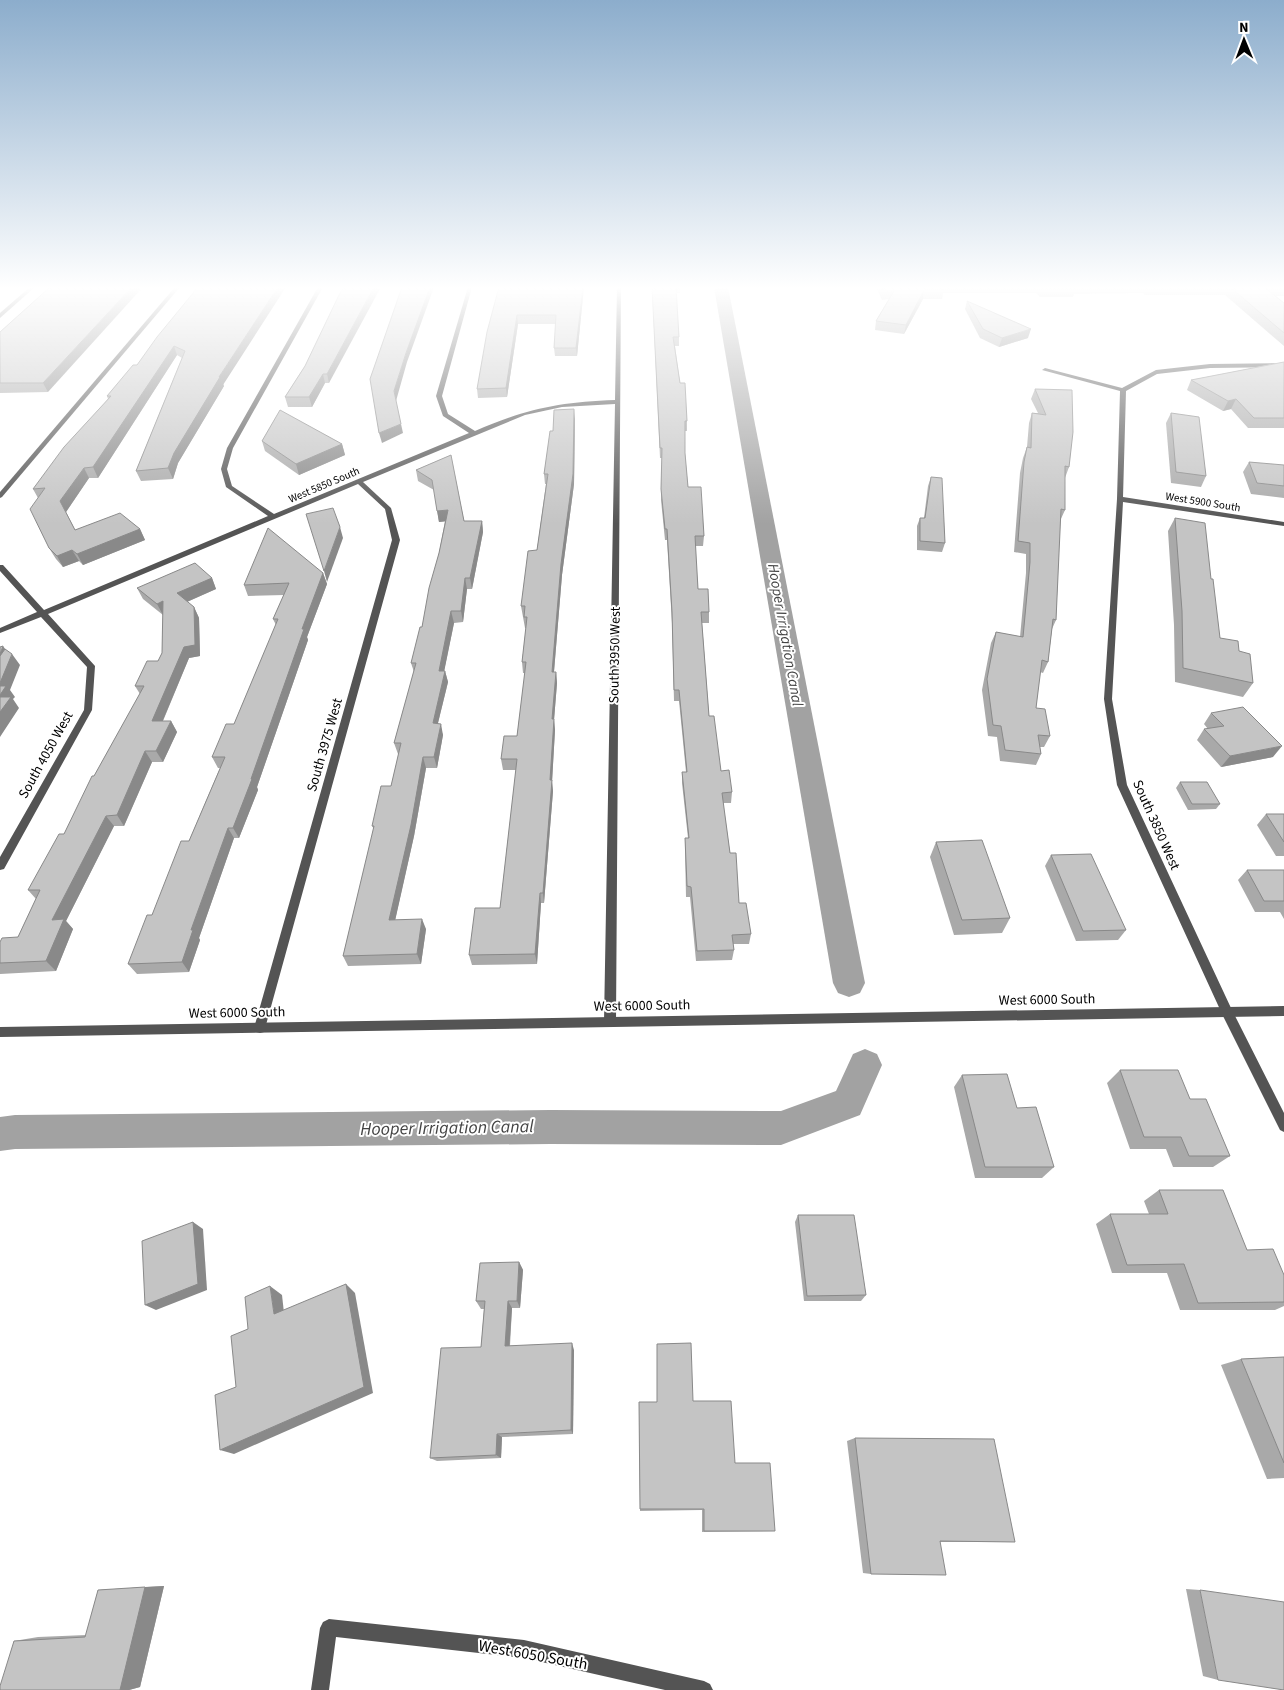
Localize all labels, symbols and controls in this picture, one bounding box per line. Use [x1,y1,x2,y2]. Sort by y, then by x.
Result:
north arrow [1219,15,1269,65]
text: N [1239,18,1249,38]
street label: West 5850 South [286,463,362,507]
street label: West 5900 South [1164,489,1242,515]
water label: Hooper Irrigation Canal [762,562,808,708]
street label: South 3950 West [604,606,626,704]
street label: South 3975 West [302,696,348,794]
street label: South 4050 West [14,708,78,802]
street label: South 3850 West [1127,777,1185,873]
street label: West 6000 South [998,989,1096,1011]
street label: West 6000 South [593,995,691,1017]
street label: West 6000 South [188,1002,286,1024]
water label: Hooper Irrigation Canal [360,1114,534,1142]
street label: West 6050 South [477,1635,589,1675]

